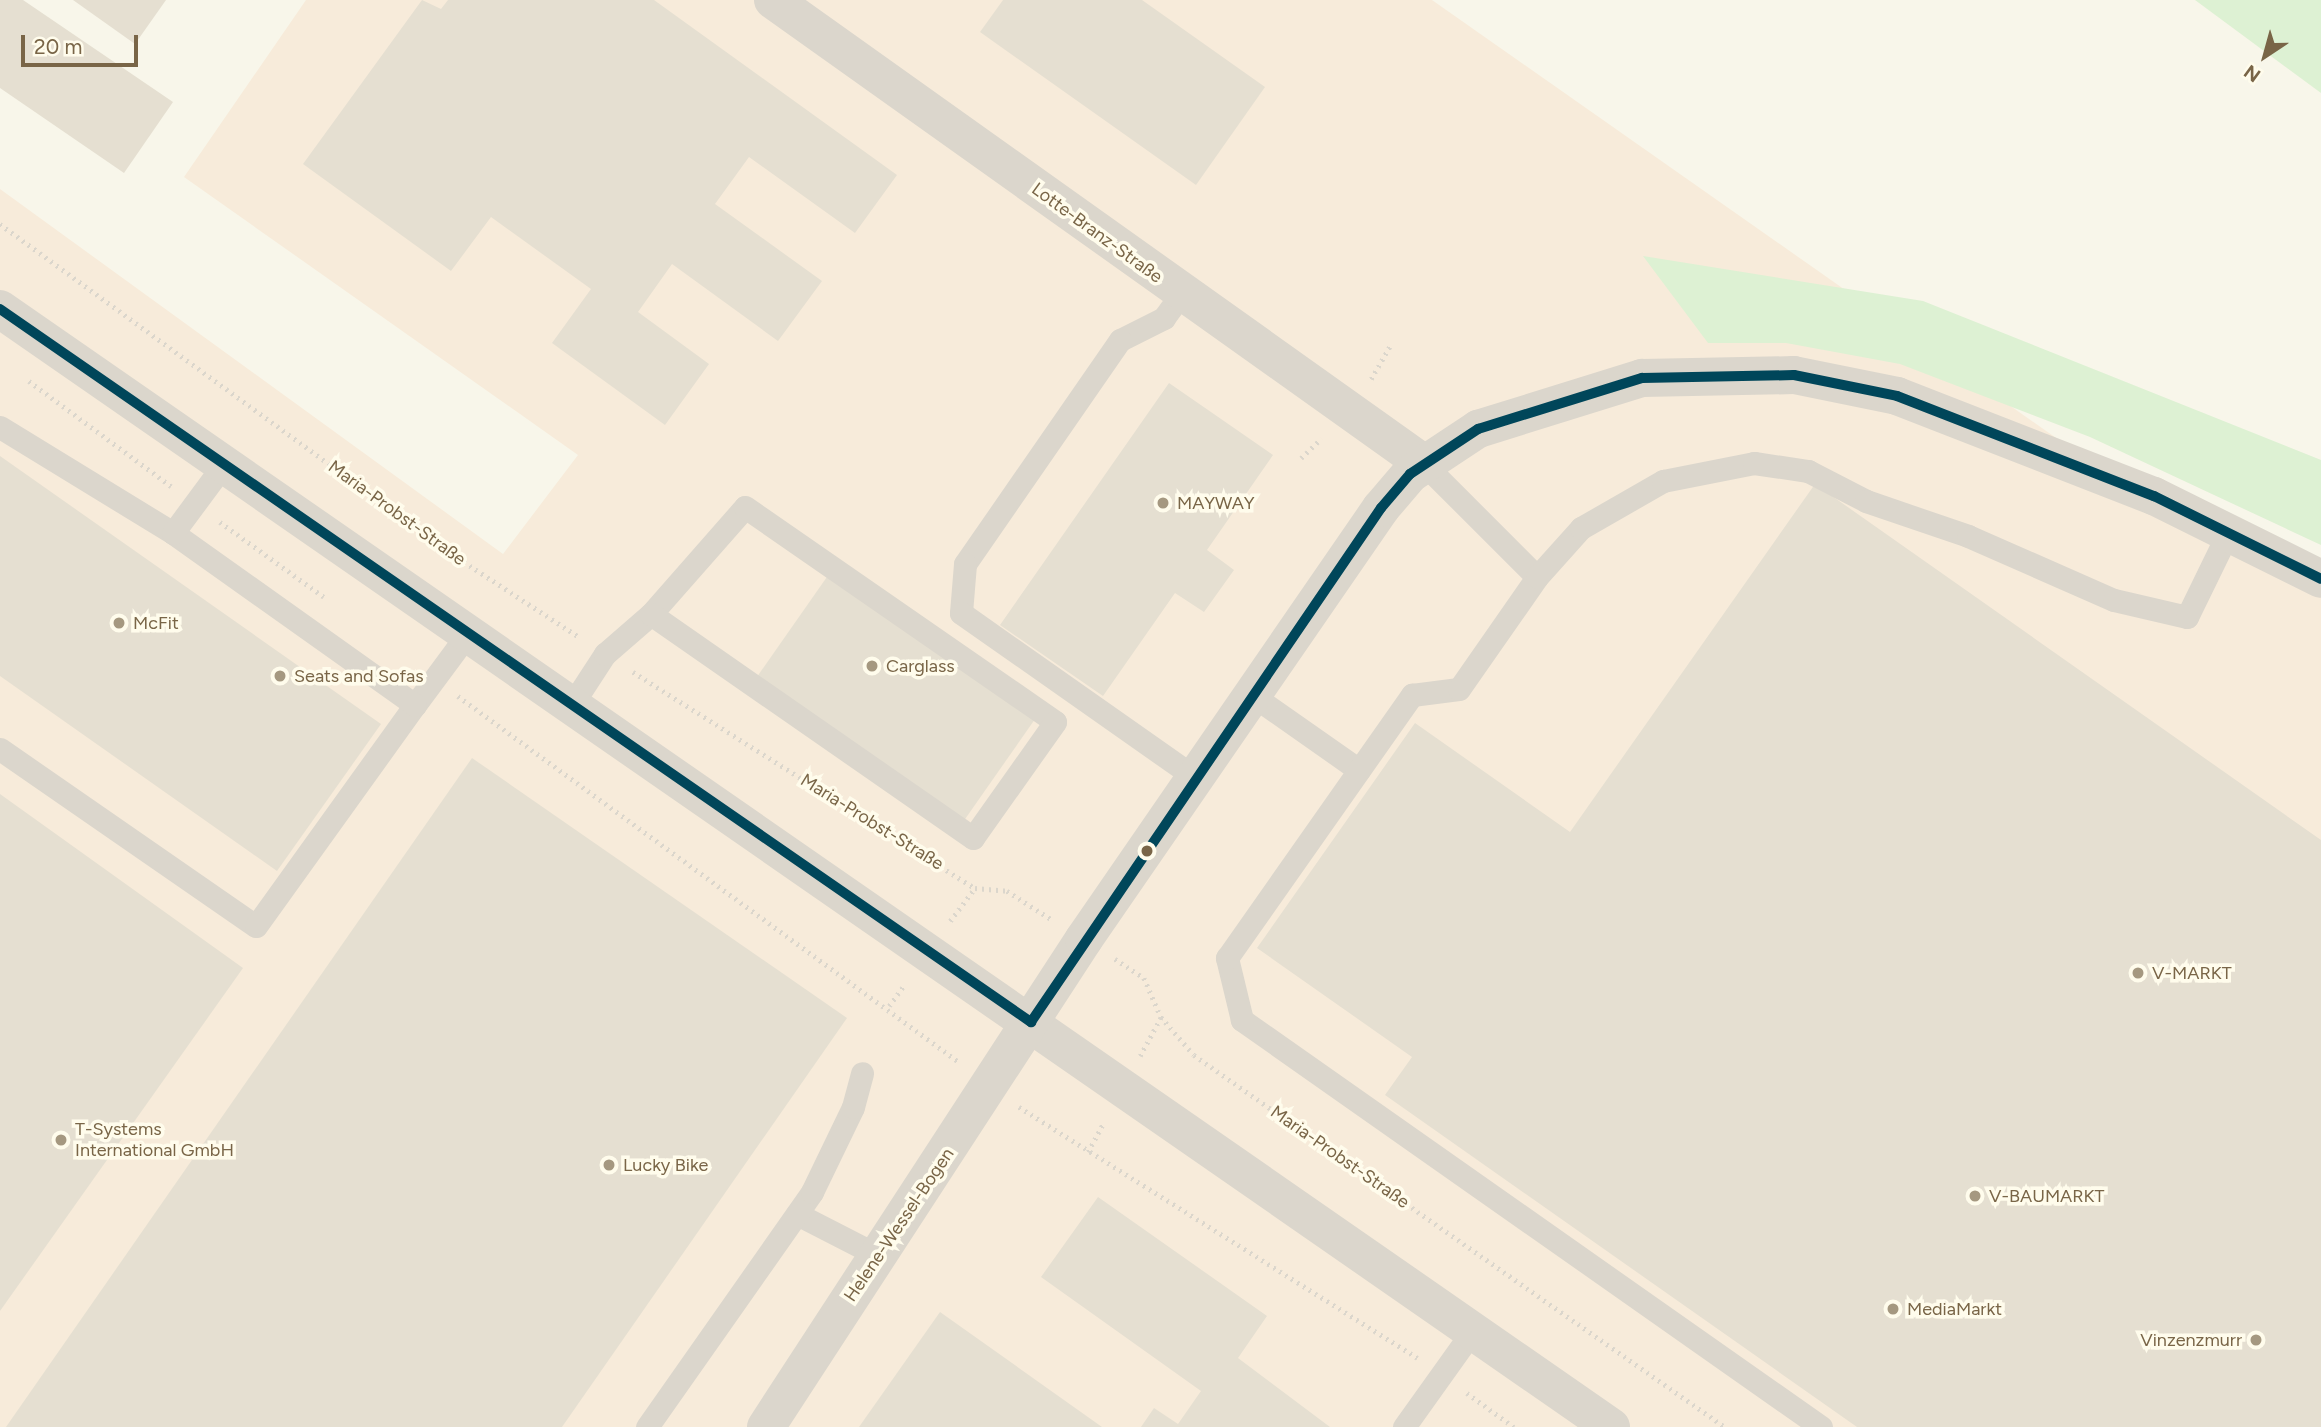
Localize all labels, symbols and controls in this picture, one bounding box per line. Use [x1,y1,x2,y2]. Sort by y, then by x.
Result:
scale bar [24,21,142,65]
north arrow [2230,21,2300,91]
text: 20 m [34,34,82,59]
text: N [2240,60,2265,87]
street label: Lotte-Branz-Straße [1027,178,1167,288]
street label: Maria-Probst-Straße [324,456,470,570]
place label: MAYWAY [1177,492,1255,514]
marker: MAYWAY [1155,495,1171,511]
place label: McFit [133,612,179,634]
marker: McFit [111,615,127,631]
place label: Carglass [886,655,955,677]
marker: Carglass [864,658,880,674]
place label: Seats and Sofas [294,665,424,687]
marker: Seats and Sofas [272,668,288,684]
street label: Maria-Probst-Straße [796,769,948,875]
unlabelled marker [1140,844,1154,858]
place label: V-MARKT [2152,962,2232,984]
marker: V-MARKT [2130,965,2146,981]
street label: Maria-Probst-Straße [1266,1101,1414,1213]
place label: T-Systems International GmbH [75,1119,234,1162]
marker: T-Systems International GmbH [53,1132,69,1148]
street label: Helene-Wessel-Bogen [839,1144,959,1306]
place label: Lucky Bike [623,1154,708,1176]
marker: Lucky Bike [601,1157,617,1173]
place label: V-BAUMARKT [1989,1185,2104,1207]
marker: V-BAUMARKT [1967,1188,1983,1204]
place label: MediaMarkt [1907,1298,2002,1320]
marker: MediaMarkt [1885,1301,1901,1317]
place label: Vinzenzmurr [2140,1329,2242,1351]
marker: Vinzenzmurr [2248,1332,2264,1348]

